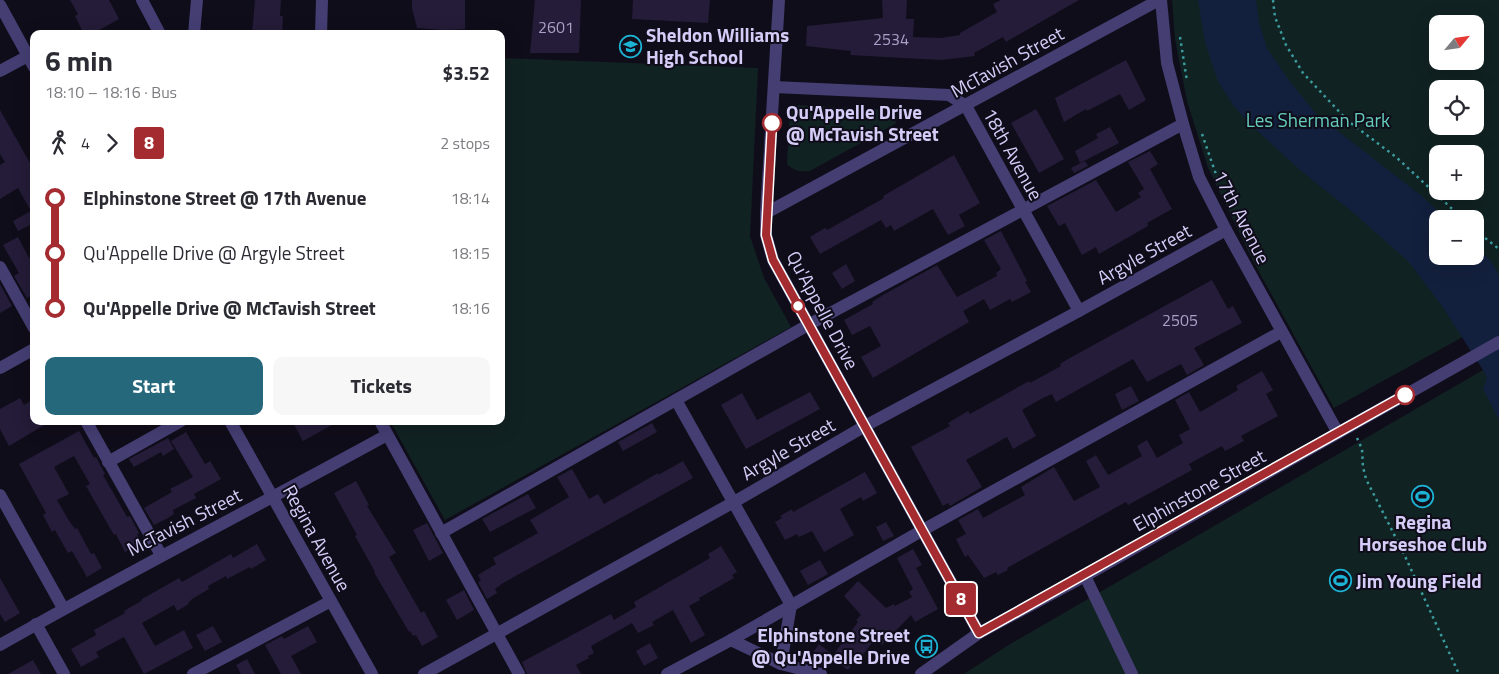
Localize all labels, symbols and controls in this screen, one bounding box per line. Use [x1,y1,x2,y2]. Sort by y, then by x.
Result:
house number: 2601 [538,15,574,39]
north arrow [1429,15,1484,70]
map controls [1429,15,1484,265]
street label: McTavish Street [945,18,1069,105]
place label: Sheldon Williams High School [646,20,789,71]
house number: 2534 [873,27,909,51]
school or university icon: Sheldon Williams High School [618,34,642,58]
text: 6 min [45,39,113,82]
text: $3.52 [443,58,490,87]
text: 18:10 – 18:16 · Bus [45,80,177,104]
button: locate [1429,80,1484,135]
place label: Qu'Appelle Drive @ McTavish Street [786,97,939,148]
street label: 18th Avenue [976,102,1051,205]
park label: Les Sherman Park [1246,105,1390,134]
marker: Qu'Appelle Drive @ McTavish Street [762,113,782,133]
icon: walk [45,129,73,157]
icon: forward [98,129,126,157]
text: 8 [144,129,154,156]
text: 4 [81,131,90,155]
text: 2 stops [440,131,490,155]
button: + [1429,145,1484,200]
street label: 17th Avenue [1206,165,1278,269]
text: Elphinstone Street @ 17th Avenue [83,183,366,212]
text: 18:14 [451,186,490,210]
button: − [1429,210,1484,265]
street label: Argyle Street [1091,216,1196,291]
text: Qu'Appelle Drive @ Argyle Street [83,238,345,267]
text: 18:15 [451,241,490,265]
street label: Qu'Appelle Drive [780,245,867,374]
text: Qu'Appelle Drive @ McTavish Street [83,293,376,322]
text: 18:16 [451,296,490,320]
unlabelled marker [791,299,805,313]
house number: 2505 [1162,308,1198,332]
button: Start [45,357,263,415]
button: Tickets [273,357,490,415]
unlabelled marker [1395,385,1415,405]
street label: Argyle Street [736,410,840,487]
street label: Elphinstone Street [1127,441,1271,538]
street label: Regina Avenue [276,479,359,597]
street label: McTavish Street [121,480,247,563]
sports icon: Regina Horseshoe Club [1411,484,1435,508]
place label: Regina Horseshoe Club [1359,507,1487,558]
place label: Jim Young Field [1356,566,1482,595]
sports icon: Jim Young Field [1328,569,1352,593]
line badge: 8 [945,583,977,615]
text: 8 [956,585,966,612]
place label: Elphinstone Street @ Qu'Appelle Drive [751,620,910,671]
bus stop icon: Elphinstone Street @ Qu'Appelle Drive [914,634,938,658]

